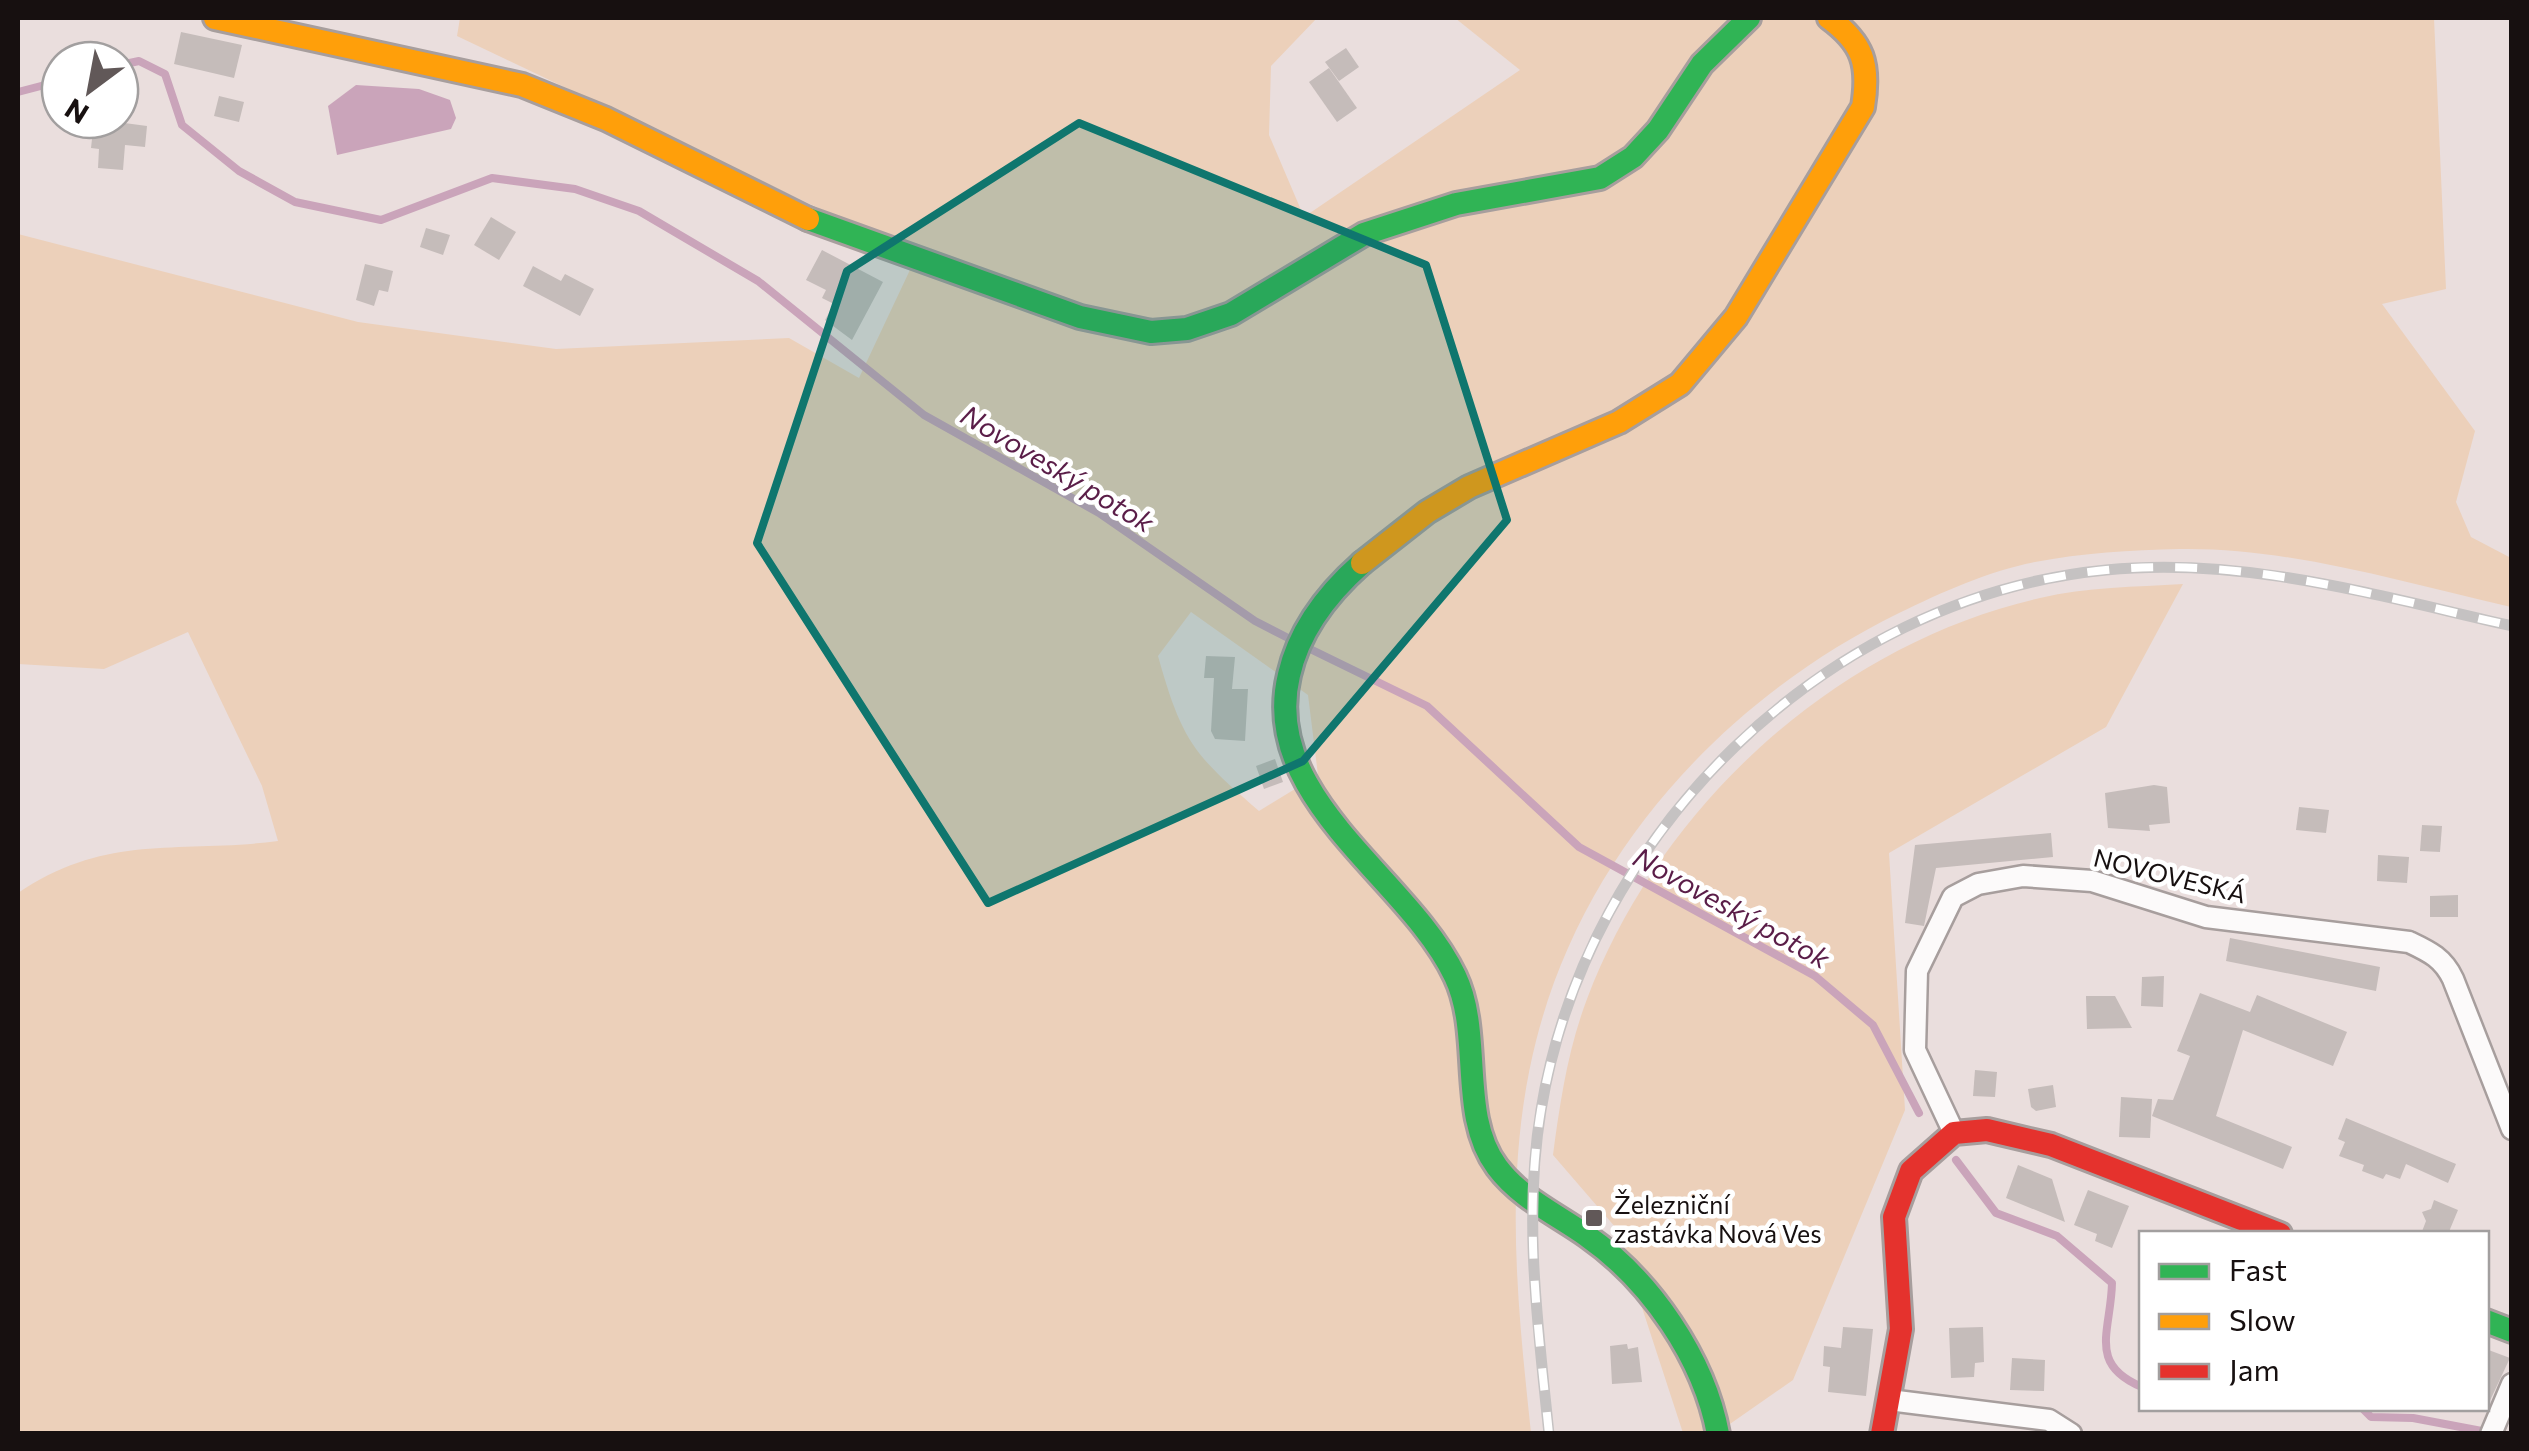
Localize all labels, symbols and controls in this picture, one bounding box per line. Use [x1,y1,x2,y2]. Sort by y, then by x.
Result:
north arrow [40,40,140,140]
text: N [58,92,94,132]
water label: Novoveský potok [955,397,1161,539]
water label: Novoveský potok [1628,839,1837,975]
street label: NOVOVESKÁ [2091,842,2249,908]
place label: Železniční zastávka Nová Ves [1614,1189,1822,1248]
marker: Železniční zastávka Nová Ves [1583,1207,1605,1229]
legend [2139,1231,2489,1411]
text: Fast [2229,1250,2287,1287]
text: Slow [2229,1300,2296,1337]
text: Jam [2229,1350,2280,1387]

